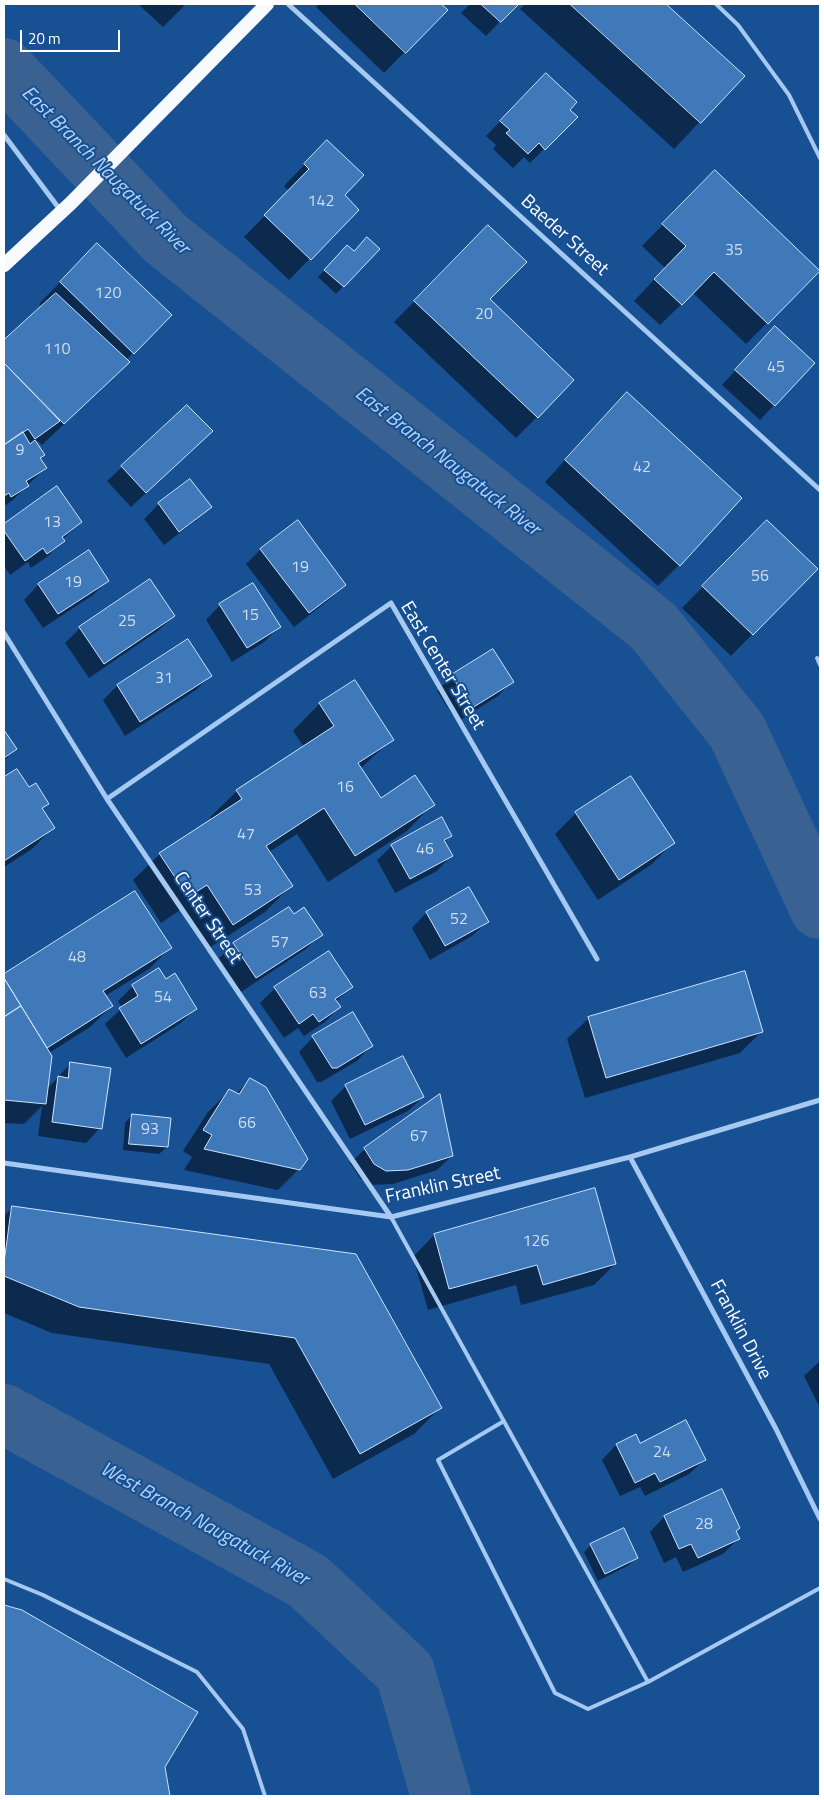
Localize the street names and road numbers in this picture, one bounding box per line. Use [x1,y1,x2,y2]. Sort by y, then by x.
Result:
street label: Baeder Street [515,191,613,281]
street label: East Center Street [395,598,489,734]
street label: Center Street [168,868,246,968]
street label: Franklin Street [383,1163,503,1209]
street label: Franklin Drive [704,1276,776,1384]

